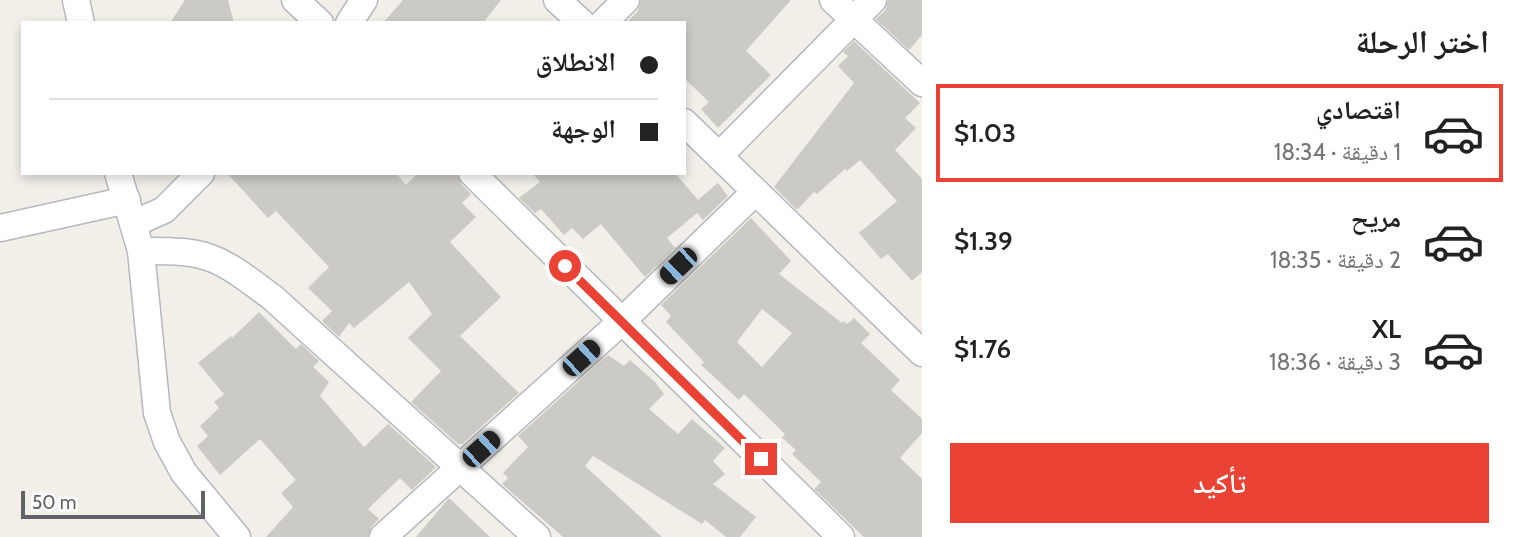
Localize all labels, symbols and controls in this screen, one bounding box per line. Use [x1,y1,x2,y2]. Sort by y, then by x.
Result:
text: اختر الرحلة [1356,22,1489,61]
text: الانطلاق [536,46,616,78]
text: اقتصادي [1316,94,1401,126]
icon: car [1422,102,1485,165]
text: الوجهة [551,113,616,145]
text: $1.03 [954,117,1016,149]
text: 1 دقيقة · 18:34 [1274,138,1401,166]
text: مريح [1351,202,1401,234]
icon: car [1422,210,1485,273]
text: $1.39 [954,225,1013,257]
car [656,244,701,288]
text: 2 دقيقة · 18:35 [1270,246,1401,274]
route start [549,250,581,282]
text: XL [1372,313,1401,345]
icon: car [1422,318,1485,381]
text: $1.76 [954,333,1011,365]
car [559,336,604,380]
text: 3 دقيقة · 18:36 [1269,348,1401,376]
car [459,427,504,471]
route end [745,443,777,475]
button: تأكيد [950,443,1489,523]
scale bar [21,488,205,520]
text: 50 m [32,491,76,514]

